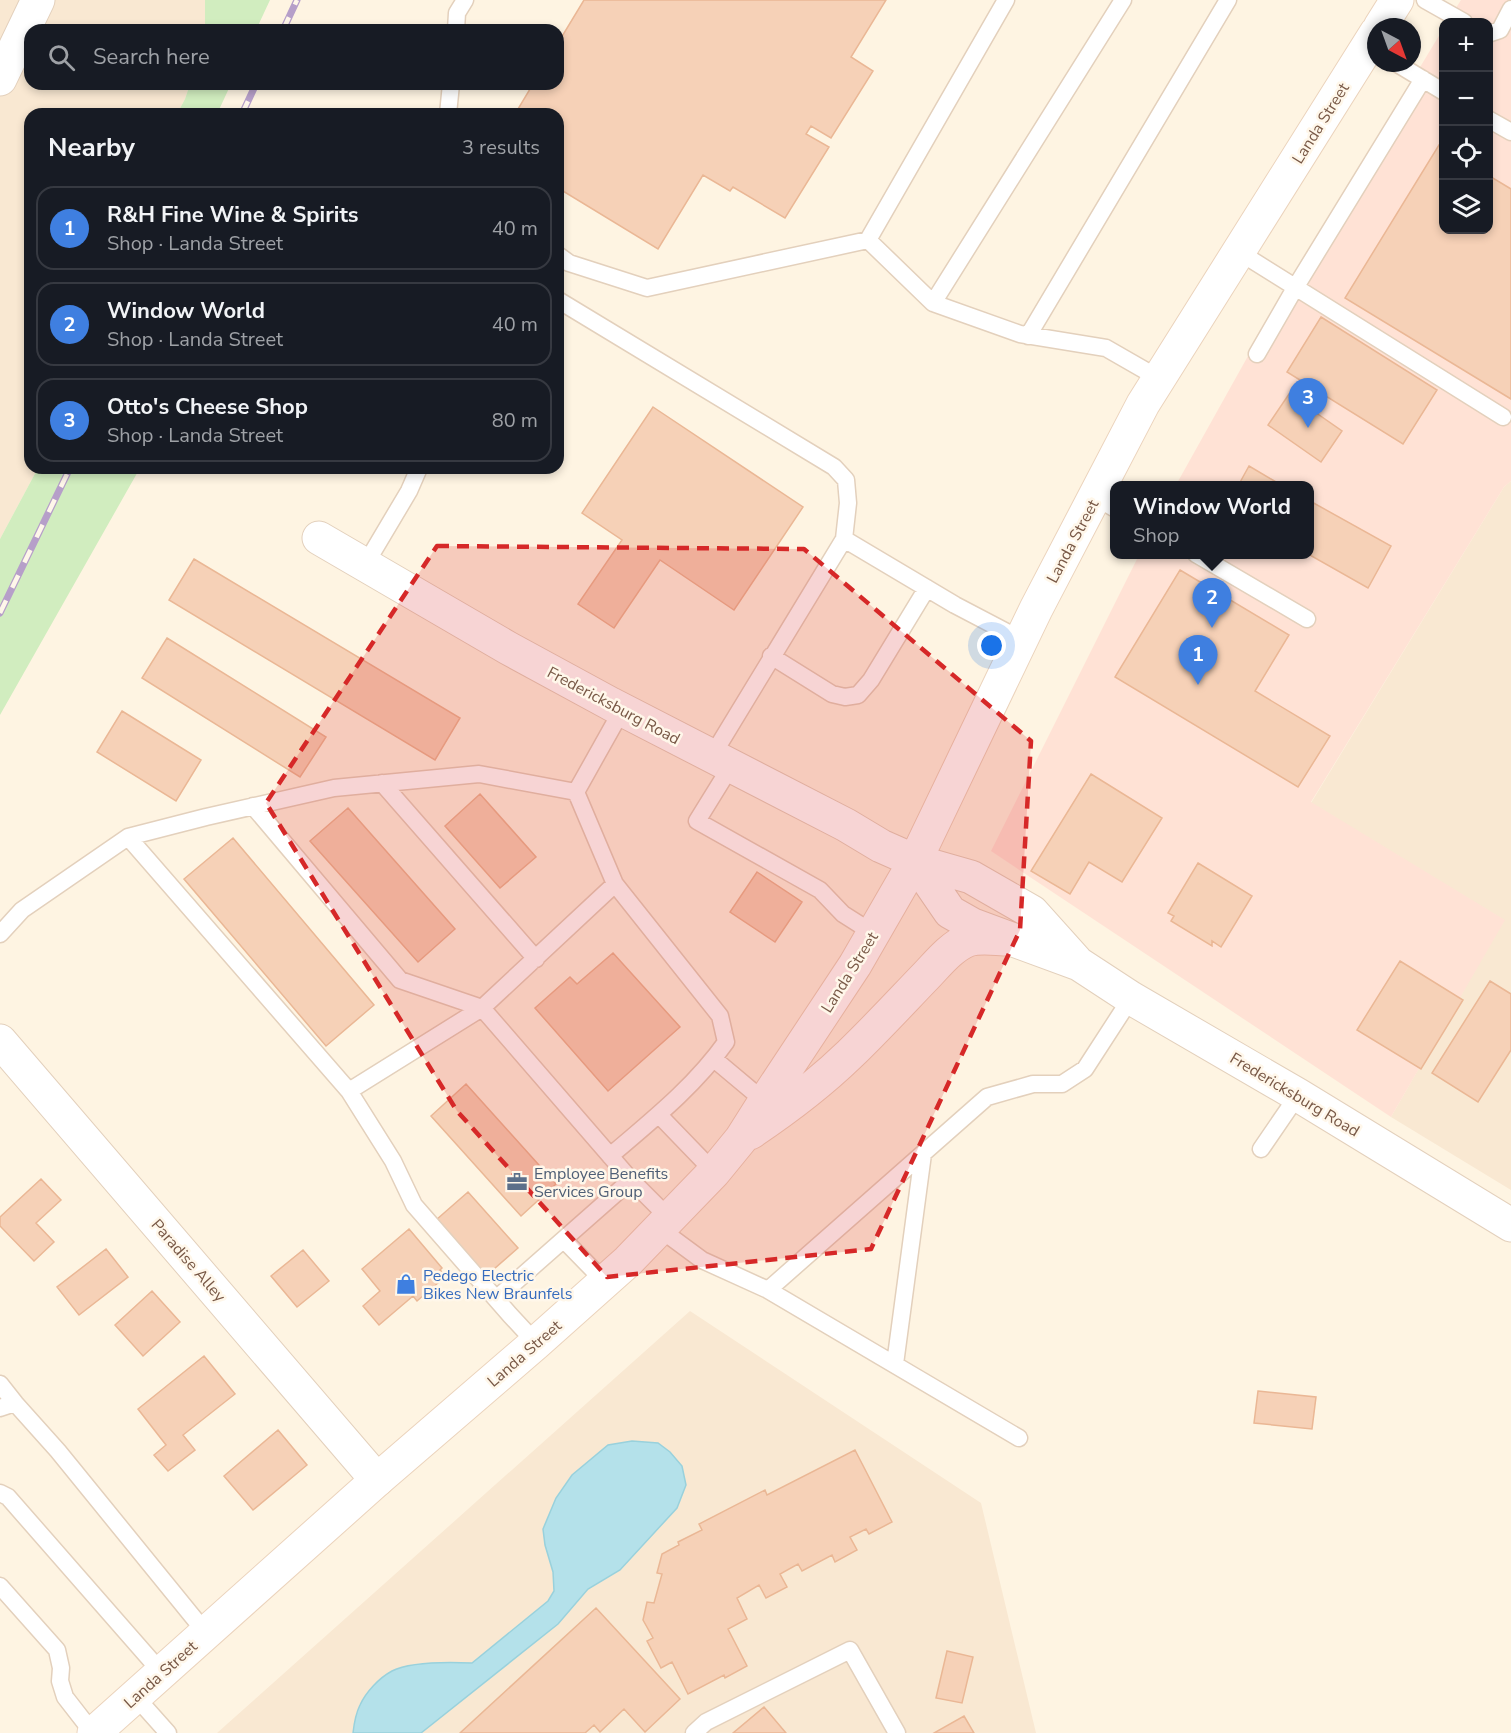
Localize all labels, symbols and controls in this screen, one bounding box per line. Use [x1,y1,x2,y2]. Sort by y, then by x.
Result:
north arrow [1367,18,1421,72]
map controls [1439,18,1493,234]
button: + [1439,18,1493,72]
search box [24,24,564,90]
icon: search [45,41,78,74]
text: Search here [93,42,210,72]
button: − [1439,72,1493,126]
street label: Landa Street [1287,78,1355,168]
button: locate [1439,126,1493,180]
text: Nearby [48,130,135,165]
text: 3 results [462,134,540,161]
button: layers [1439,180,1493,234]
text: R&H Fine Wine & Spirits [107,200,359,230]
text: 1 [64,215,76,242]
text: 40 m [492,215,538,242]
text: Shop · Landa Street [107,230,283,257]
text: Window World [107,296,265,326]
text: 2 [64,311,76,338]
text: 40 m [492,311,538,338]
text: Shop · Landa Street [107,326,283,353]
pin: 3 [1288,378,1328,428]
text: Otto's Cheese Shop [107,392,308,422]
text: 3 [64,407,76,434]
text: 80 m [492,407,538,434]
text: Shop · Landa Street [107,422,283,449]
popup [1110,481,1314,559]
text: Window World [1133,492,1291,522]
street label: Landa Street [1042,495,1104,587]
text: Shop [1133,522,1180,549]
pin: 2 [1192,578,1232,628]
your location [977,631,1006,660]
pin: 1 [1178,636,1218,685]
street label: Fredericksburg Road [543,662,684,750]
street label: Landa Street [816,927,884,1017]
street label: Fredericksburg Road [1226,1047,1363,1142]
place label: Employee Benefits Services Group [534,1163,668,1203]
office icon: Employee Benefits Services Group [505,1170,529,1194]
street label: Paradise Alley [146,1214,231,1307]
place label: Pedego Electric Bikes New Braunfels [423,1265,572,1305]
shop icon: Pedego Electric Bikes New Braunfels [394,1272,418,1296]
street label: Landa Street [483,1315,567,1392]
street label: Landa Street [119,1636,202,1714]

